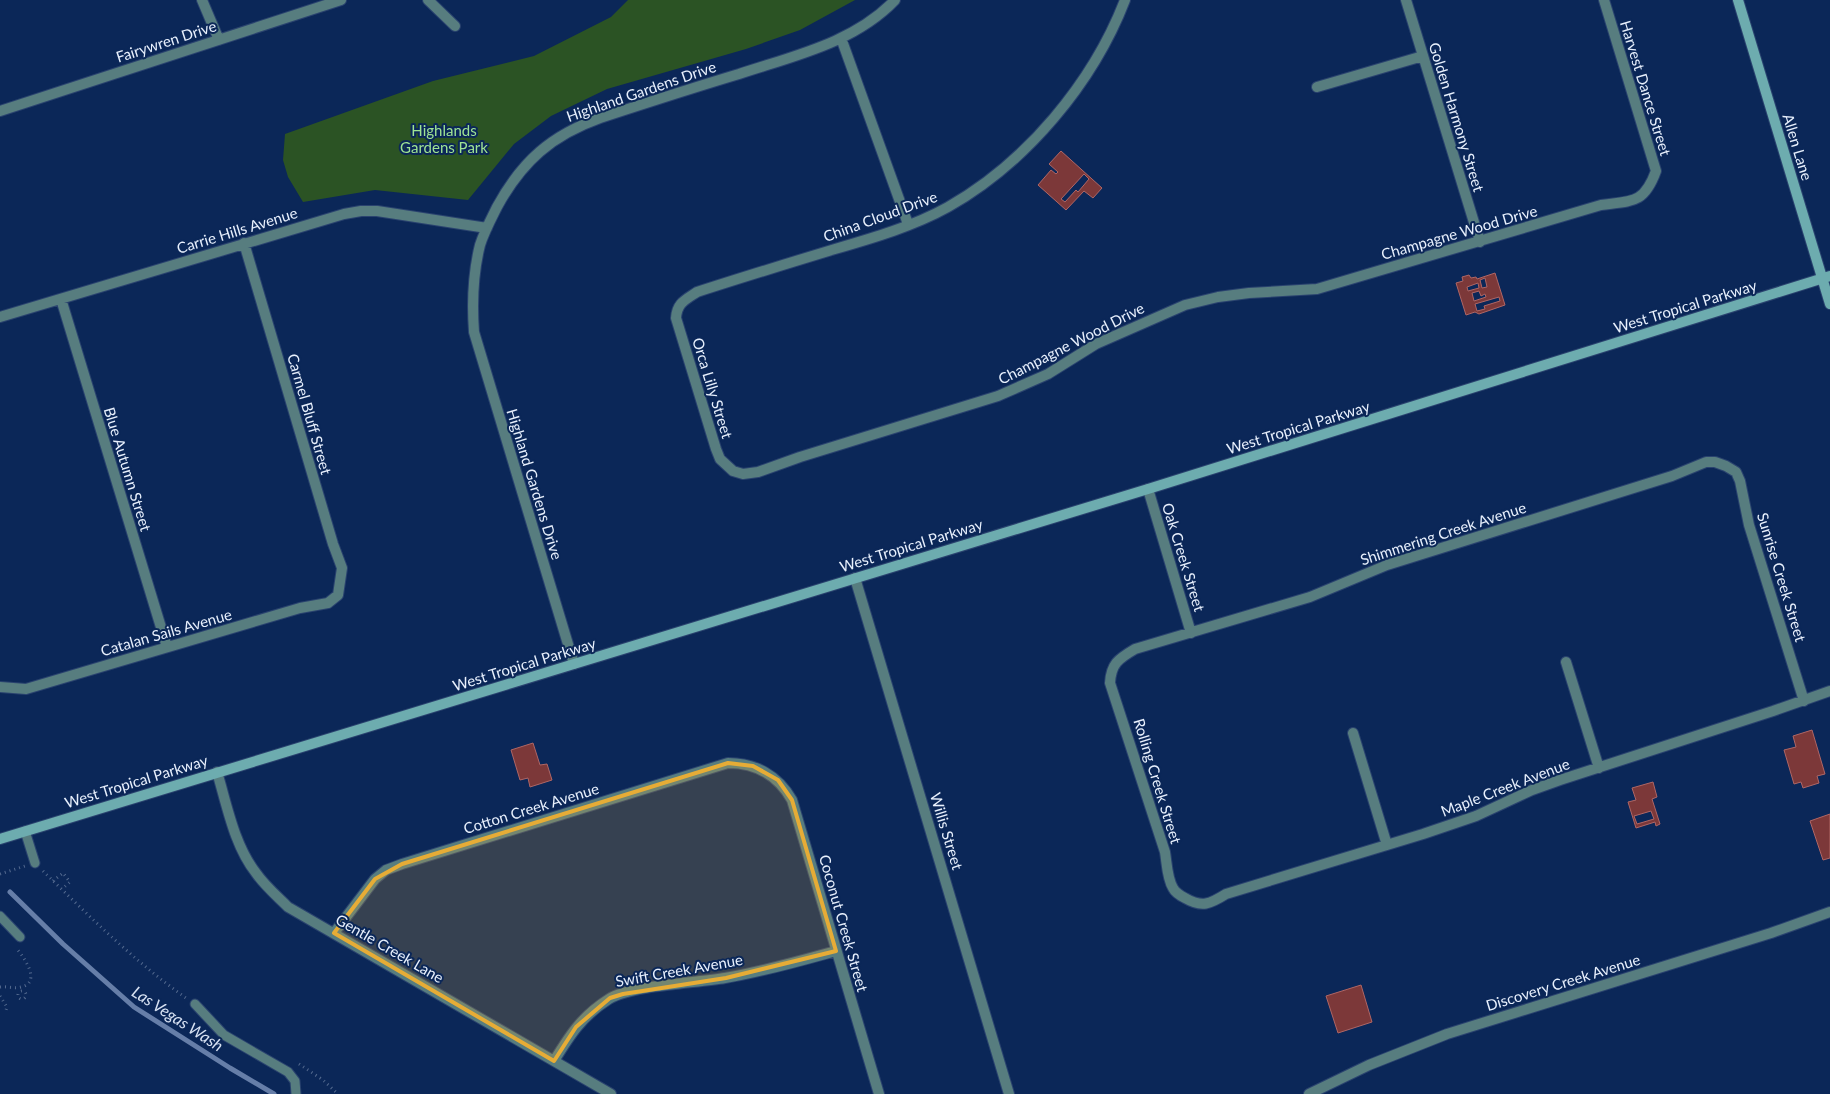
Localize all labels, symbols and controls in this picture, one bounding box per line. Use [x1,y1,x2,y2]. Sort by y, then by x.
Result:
street label: Fairywren Drive [114,16,219,66]
street label: Harvest Dance Street [1617,18,1675,158]
street label: Golden Harmony Street [1426,40,1488,194]
street label: Highland Gardens Drive [564,57,718,125]
street label: Allen Lane [1779,111,1817,183]
park label: Highlands Gardens Park [400,121,488,156]
street label: China Cloud Drive [820,187,940,245]
street label: Champagne Wood Drive [1379,201,1539,263]
street label: Carrie Hills Avenue [174,203,300,257]
street label: West Tropical Parkway [1611,276,1759,336]
street label: Champagne Wood Drive [995,298,1147,388]
street label: Orca Lilly Street [689,335,737,441]
street label: Carmel Bluff Street [284,351,336,477]
street label: West Tropical Parkway [1224,397,1372,457]
street label: Blue Autumn Street [101,405,156,534]
street label: Highland Gardens Drive [503,406,567,562]
street label: Shimmering Creek Avenue [1358,498,1528,568]
street label: Oak Creek Street [1159,501,1209,614]
street label: Sunrise Creek Street [1754,510,1810,644]
street label: West Tropical Parkway [837,515,985,575]
street label: Catalan Sails Avenue [98,605,234,659]
street label: West Tropical Parkway [450,634,598,694]
street label: Rolling Creek Street [1130,716,1186,846]
street label: West Tropical Parkway [62,751,210,811]
street label: Maple Creek Avenue [1438,754,1572,820]
street label: Cotton Creek Avenue [461,779,601,837]
street label: Willis Street [927,790,967,872]
street label: Coconut Creek Street [816,852,872,994]
street label: Gentle Creek Lane [333,910,447,986]
street label: Swift Creek Avenue [614,950,744,990]
street label: Discovery Creek Avenue [1484,950,1642,1014]
water label: Las Vegas Wash [129,981,227,1055]

